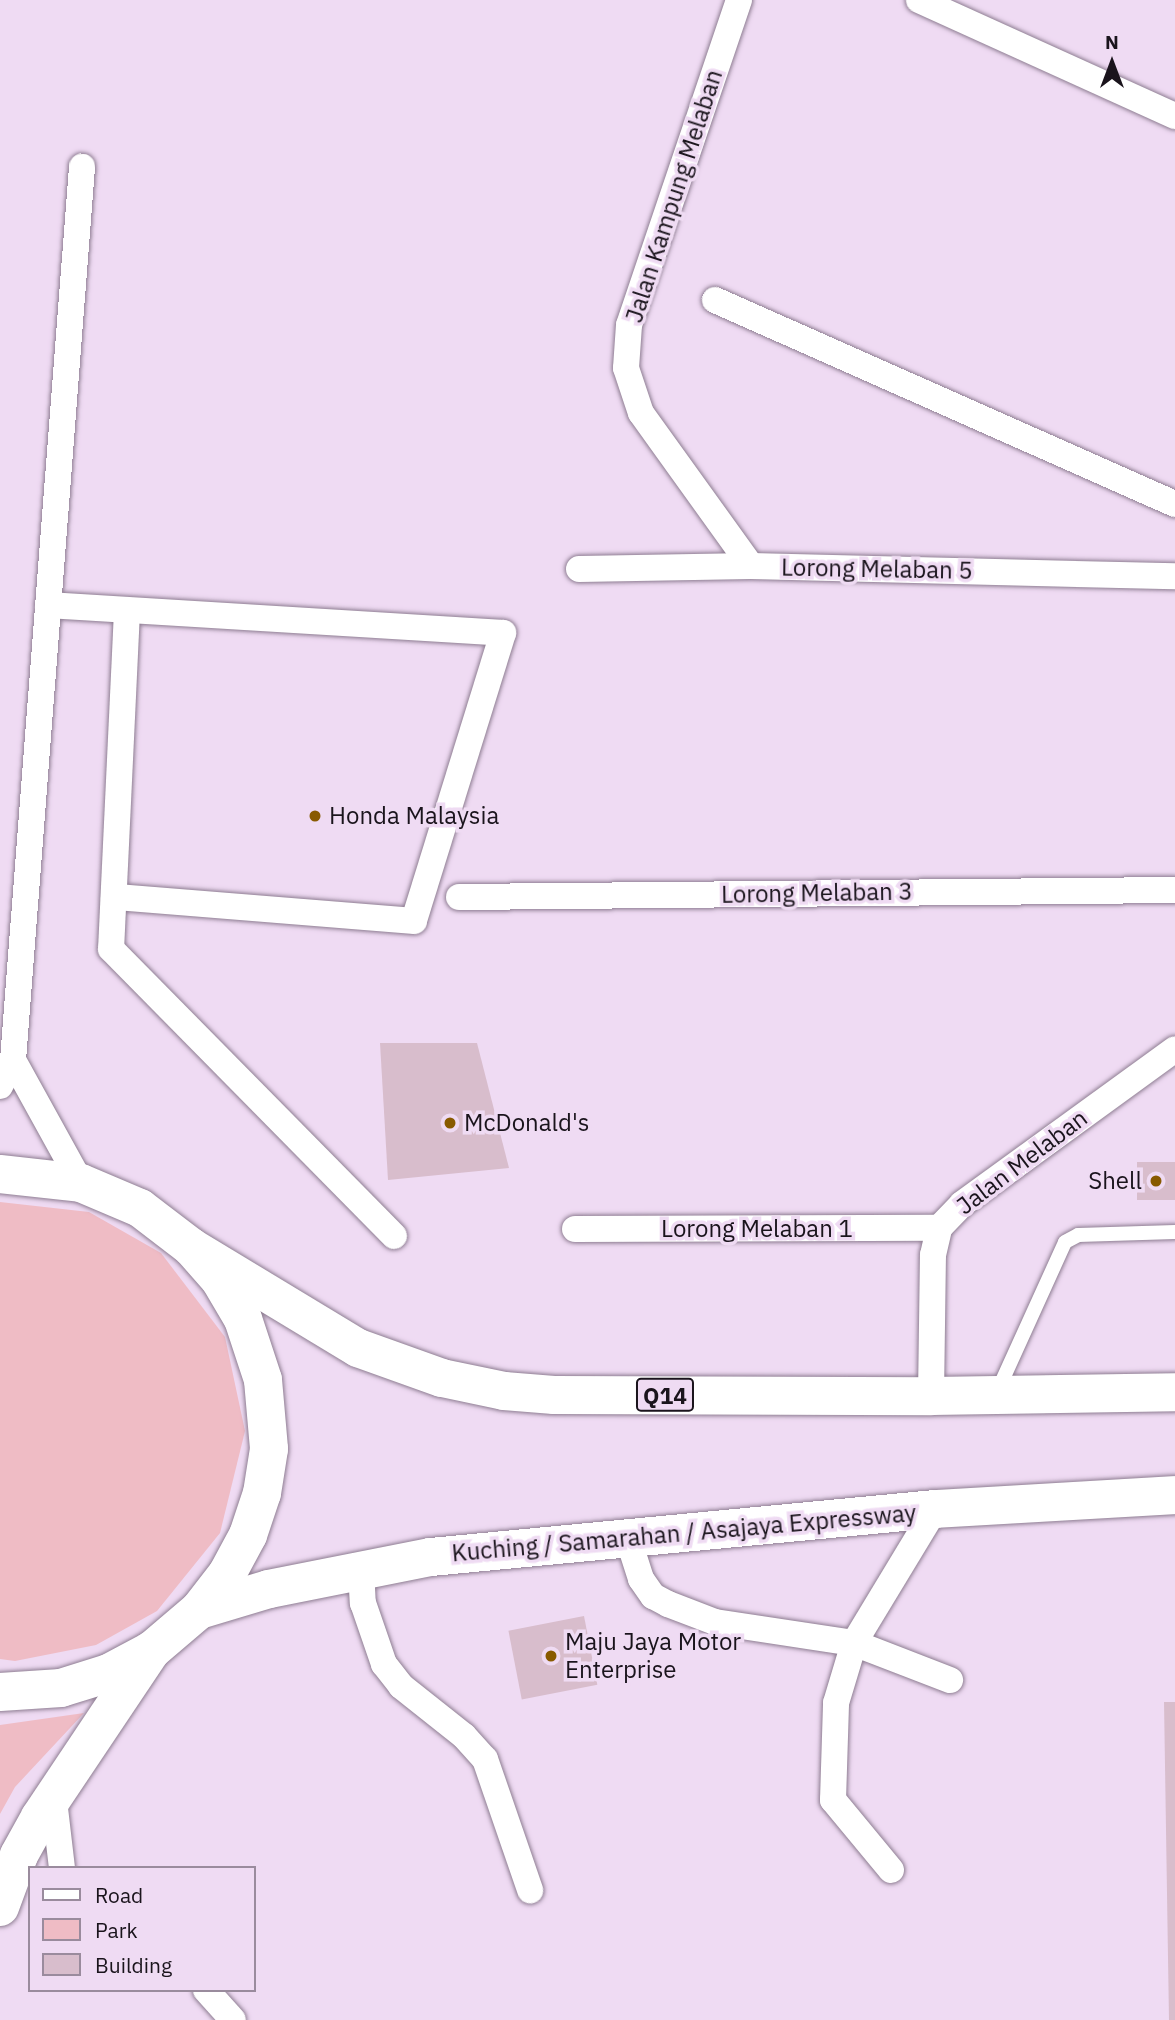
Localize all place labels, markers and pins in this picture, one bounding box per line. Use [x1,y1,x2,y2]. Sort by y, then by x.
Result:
place label: Honda Malaysia [329,802,499,830]
marker: Honda Malaysia [307,808,323,824]
place label: McDonald's [464,1109,589,1137]
marker: McDonald's [442,1115,458,1131]
place label: Shell [1088,1167,1142,1195]
marker: Shell [1148,1173,1164,1189]
place label: Maju Jaya Motor Enterprise [565,1628,741,1684]
marker: Maju Jaya Motor Enterprise [543,1648,559,1664]

